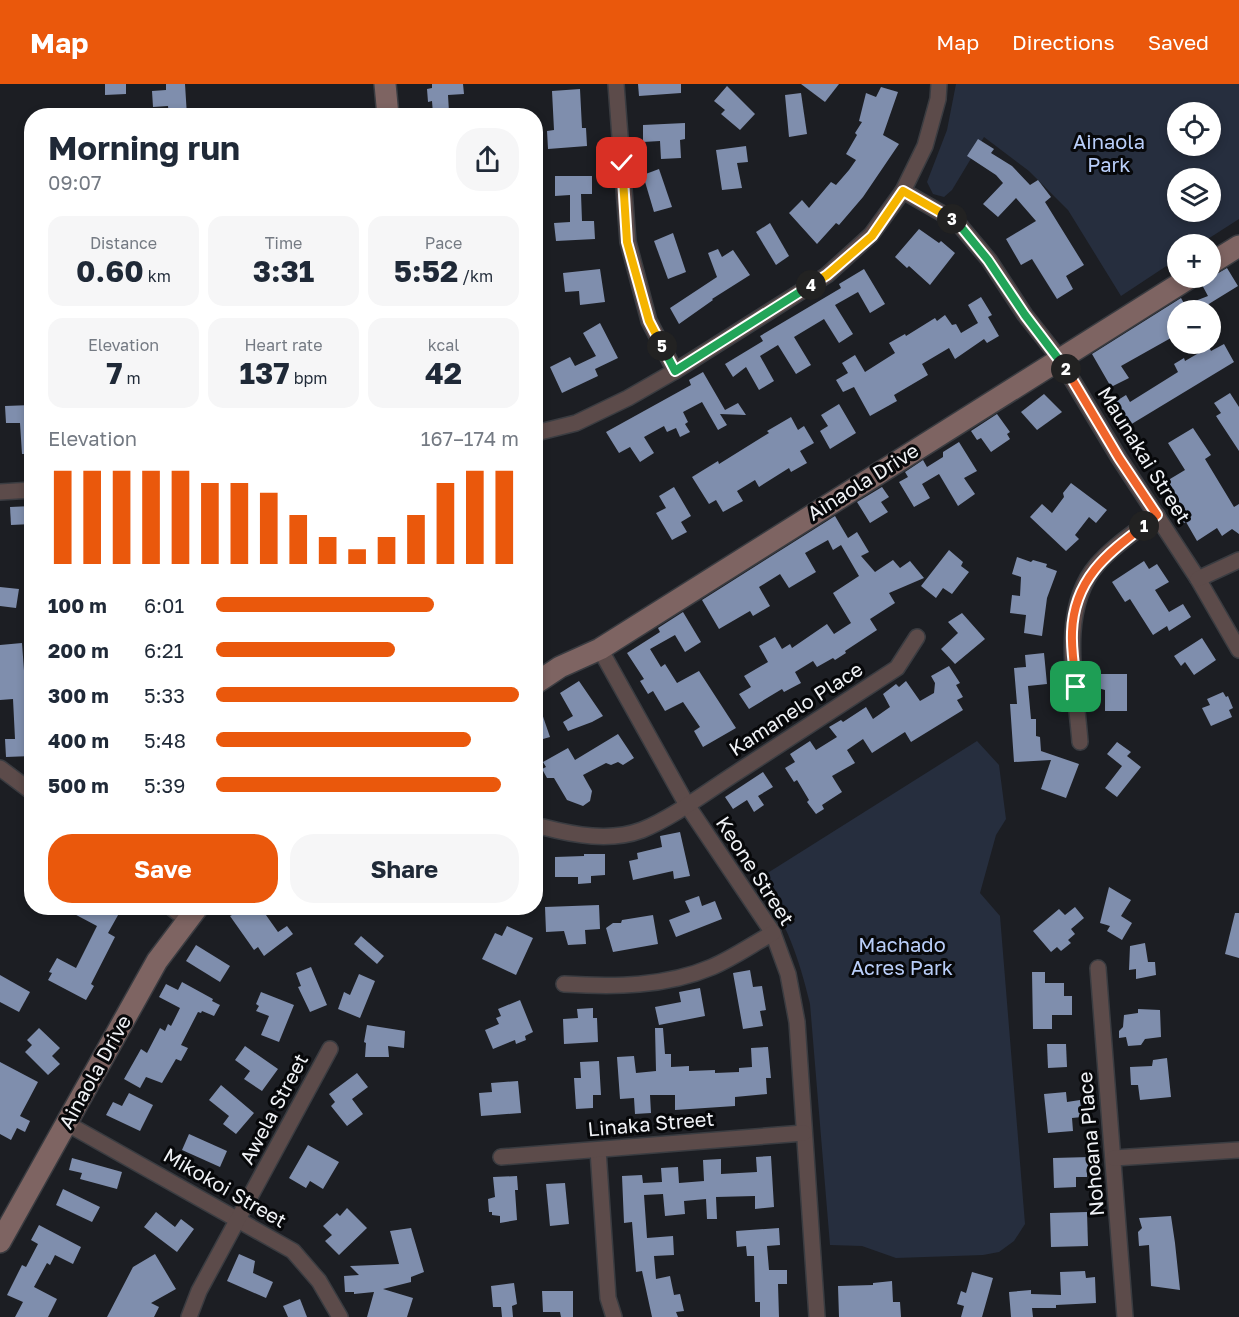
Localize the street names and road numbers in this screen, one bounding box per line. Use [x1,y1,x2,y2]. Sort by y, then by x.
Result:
street label: Maunakai Street [1093,382,1196,527]
street label: Ainaola Drive [802,437,923,525]
street label: Kamanelo Place [724,656,867,760]
street label: Keone Street [712,811,800,929]
street label: Ainaola Drive [53,1010,135,1133]
street label: Awela Street [234,1049,312,1168]
street label: Nohoana Place [1072,1071,1108,1217]
street label: Linaka Street [587,1106,715,1140]
street label: Mikokoi Street [160,1142,291,1232]

